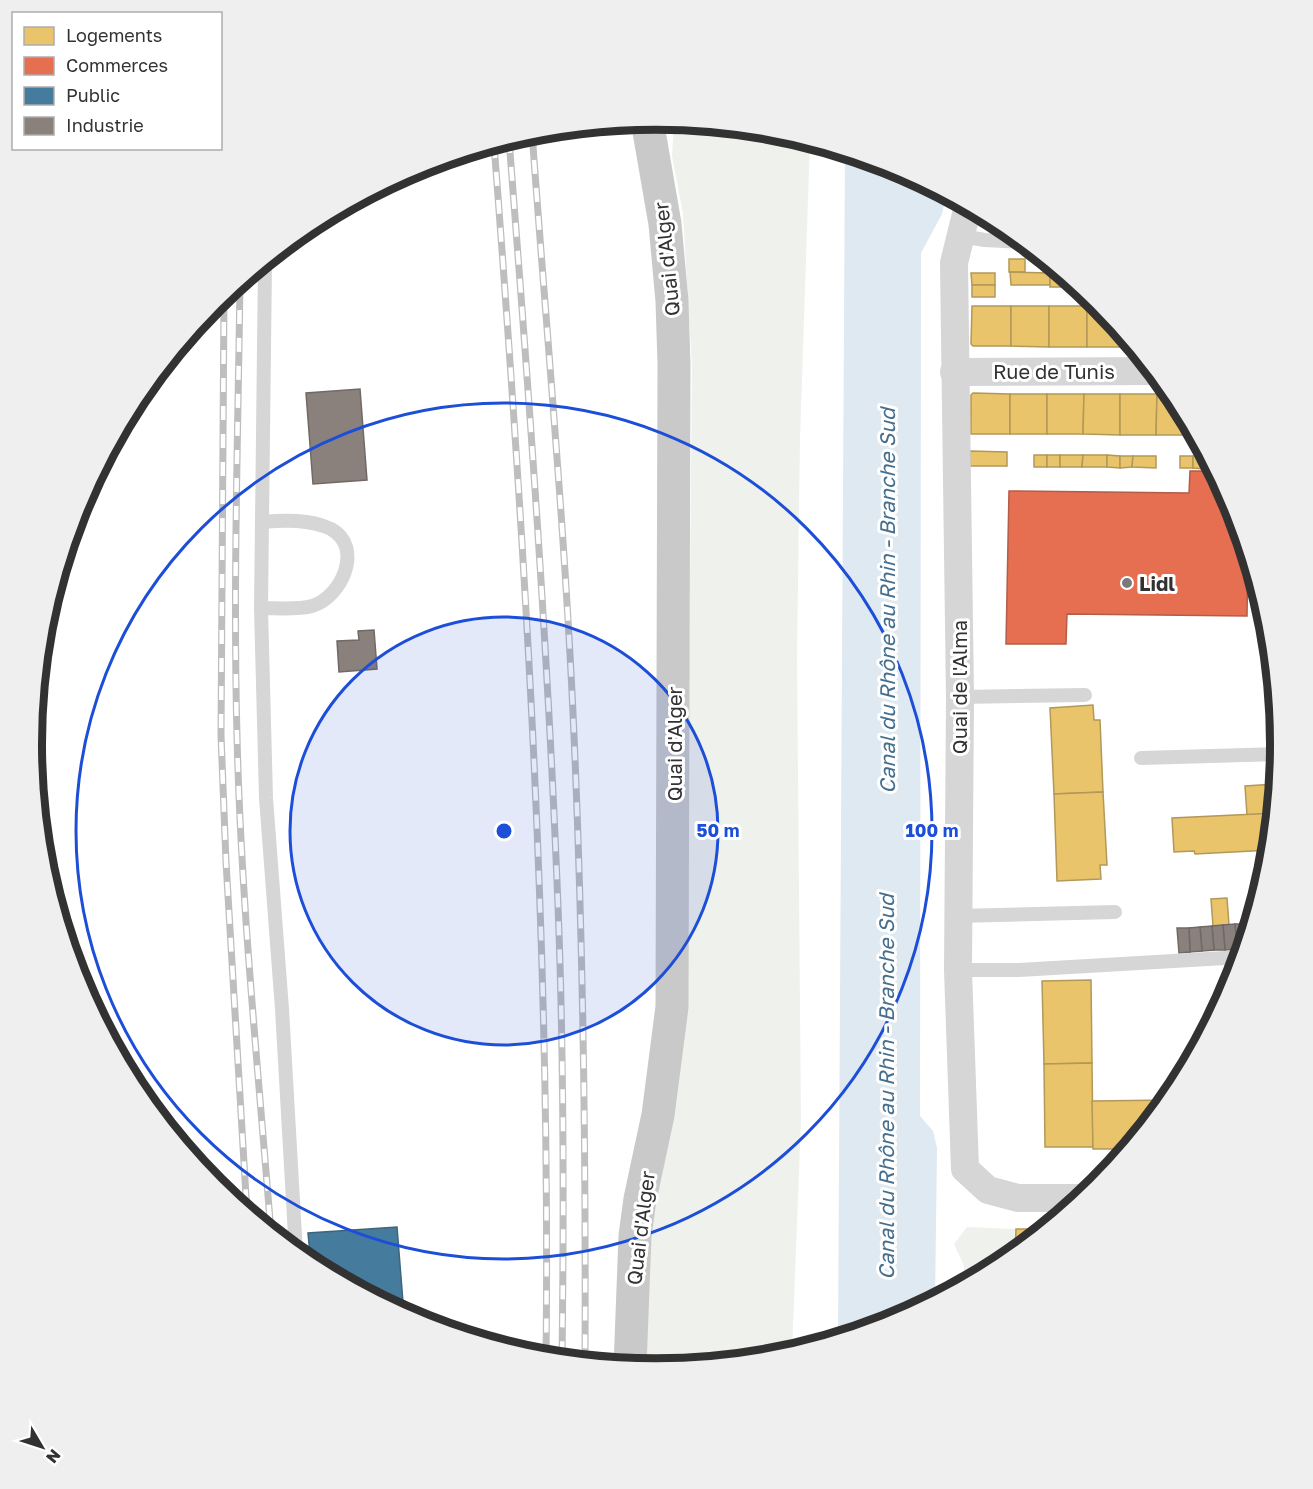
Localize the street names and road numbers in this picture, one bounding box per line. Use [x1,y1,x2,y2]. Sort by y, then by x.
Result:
street label: Quai d'Alger [648,201,684,317]
street label: Rue de Tunis [993,359,1115,383]
street label: Quai de l'Alma [947,620,971,754]
street label: Quai d'Alger [662,687,686,801]
street label: Quai d'Alger [621,1169,659,1286]

